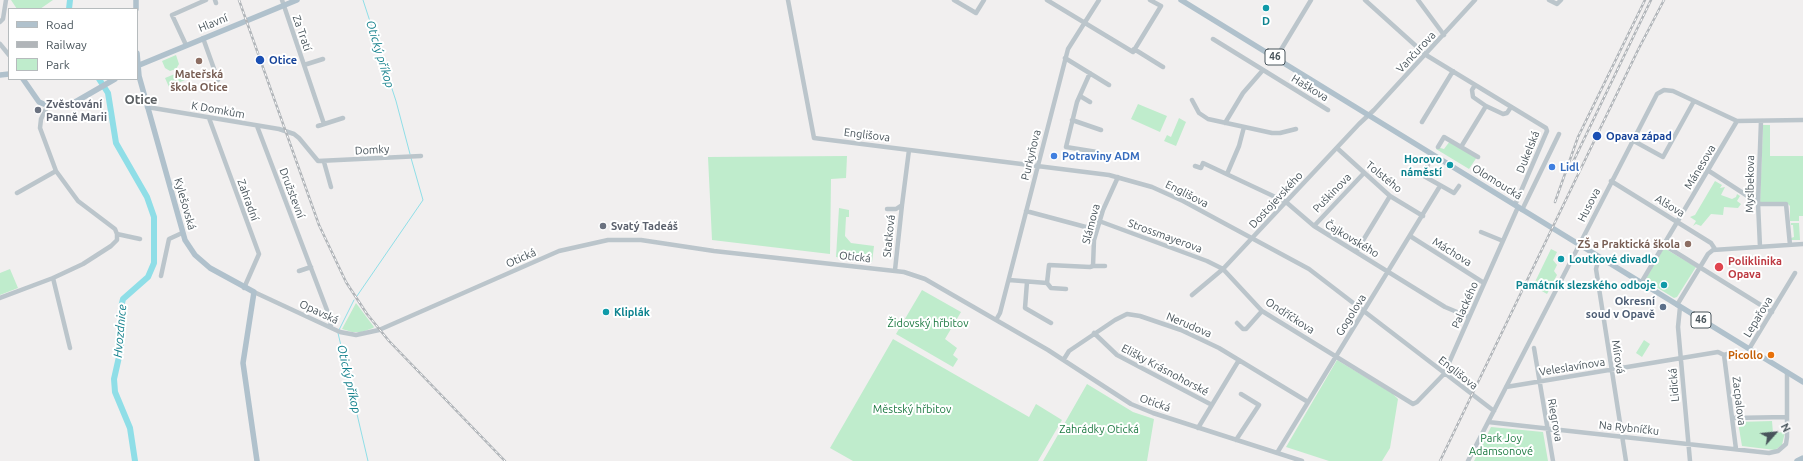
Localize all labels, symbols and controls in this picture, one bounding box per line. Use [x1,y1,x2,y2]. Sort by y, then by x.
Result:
marker: D [1261,3,1271,13]
legend [8,8,138,80]
street label: Hlavní [196,11,230,35]
street label: Za Tratí [290,13,314,53]
place label: D [1262,14,1270,28]
text: Road [46,18,74,31]
water label: Otický příkop [363,18,397,90]
street label: Vančurova [1394,29,1438,75]
text: Railway [46,38,87,51]
road number: 46 [1265,49,1285,65]
place label: Otice [269,53,297,67]
marker: Otice [254,54,266,66]
marker: Mateřská škola Otice [194,56,204,66]
text: Park [46,58,70,71]
place label: Mateřská škola Otice [170,67,228,93]
street label: Haškova [1289,72,1331,104]
district label: Otice [124,92,158,108]
place label: Zvěstování Panně Marii [46,97,107,123]
street label: K Domkům [190,99,246,121]
marker: Zvěstování Panně Marii [33,105,43,115]
street label: Englišova [843,126,891,144]
street label: Purkyňova [1018,128,1044,182]
street label: Dukelská [1514,129,1542,175]
place label: Opava západ [1606,129,1672,143]
marker: Opava západ [1591,130,1603,142]
street label: Mánesova [1682,142,1718,192]
street label: Domky [354,143,390,157]
place label: Potraviny ADM [1062,149,1140,163]
marker: Potraviny ADM [1049,151,1059,161]
place label: Horovo náměstí [1401,152,1442,178]
street label: Myslbekova [1743,155,1757,213]
street label: Tolstého [1363,158,1405,196]
marker: Horovo náměstí [1445,160,1455,170]
place label: Lidl [1560,160,1579,174]
street label: Olomoucká [1470,161,1524,203]
marker: Lidl [1547,162,1557,172]
street label: Družstevní [276,166,308,220]
street label: Dostojevského [1246,169,1306,231]
street label: Puškinova [1310,171,1354,215]
street label: Kylešovská [171,177,199,231]
street label: Zahradní [234,177,262,223]
street label: Englišova [1163,178,1211,210]
street label: Husova [1575,186,1603,224]
street label: Alšova [1653,192,1687,220]
street label: Slámova [1079,202,1103,246]
street label: Statková [880,214,898,258]
street label: Strossmayerova [1126,216,1204,256]
street label: Čajkovského [1322,218,1382,260]
place label: Svatý Tadeáš [611,219,678,233]
marker: Svatý Tadeáš [598,221,608,231]
street label: Máchova [1430,235,1474,269]
place label: ZŠ a Praktická škola [1577,237,1680,251]
marker: ZŠ a Praktická škola [1683,239,1693,249]
street label: Otická [504,245,538,271]
street label: Otická [838,249,872,265]
place label: Loutkové divadlo [1569,252,1658,266]
marker: Loutkové divadlo [1556,254,1566,264]
place label: Poliklinika Opava [1728,254,1782,280]
marker: Poliklinika Opava [1713,261,1725,273]
place label: Památník slezského odboje [1516,278,1656,292]
street label: Palackého [1449,279,1481,331]
marker: Památník slezského odboje [1659,280,1669,290]
street label: Gogolova [1333,292,1369,338]
place label: Okresní soud v Opavě [1586,294,1655,320]
street label: Lepařova [1741,294,1775,340]
street label: Ondříčkova [1263,295,1317,337]
street label: Opavská [297,297,341,327]
marker: Okresní soud v Opavě [1658,302,1668,312]
water label: Hvozdnice [110,304,130,358]
place label: Kliplák [614,305,650,319]
marker: Kliplák [601,307,611,317]
street label: Nerudova [1164,310,1214,340]
road number: 46 [1691,312,1711,328]
park label: Židovský hřbitov [887,316,969,330]
street label: Mírová [1609,339,1627,375]
street label: Elišky Krásnohorské [1119,341,1211,399]
water label: Otický příkop [334,343,364,415]
place label: Picollo [1728,348,1763,362]
marker: Picollo [1766,350,1776,360]
street label: Englišova [1436,353,1480,393]
street label: Veleslavínova [1538,355,1606,379]
street label: Lidická [1666,368,1682,402]
street label: Zacpalova [1729,376,1749,426]
street label: Otická [1138,391,1172,415]
street label: Riegrova [1545,397,1565,443]
park label: Městský hřbitov [873,402,951,416]
north arrow [1755,413,1795,453]
street label: Na Rybníčku [1598,418,1660,438]
text: N [1778,421,1793,434]
park label: Zahrádky Otická [1059,422,1139,436]
park label: Park Joy Adamsonové [1469,431,1533,457]

